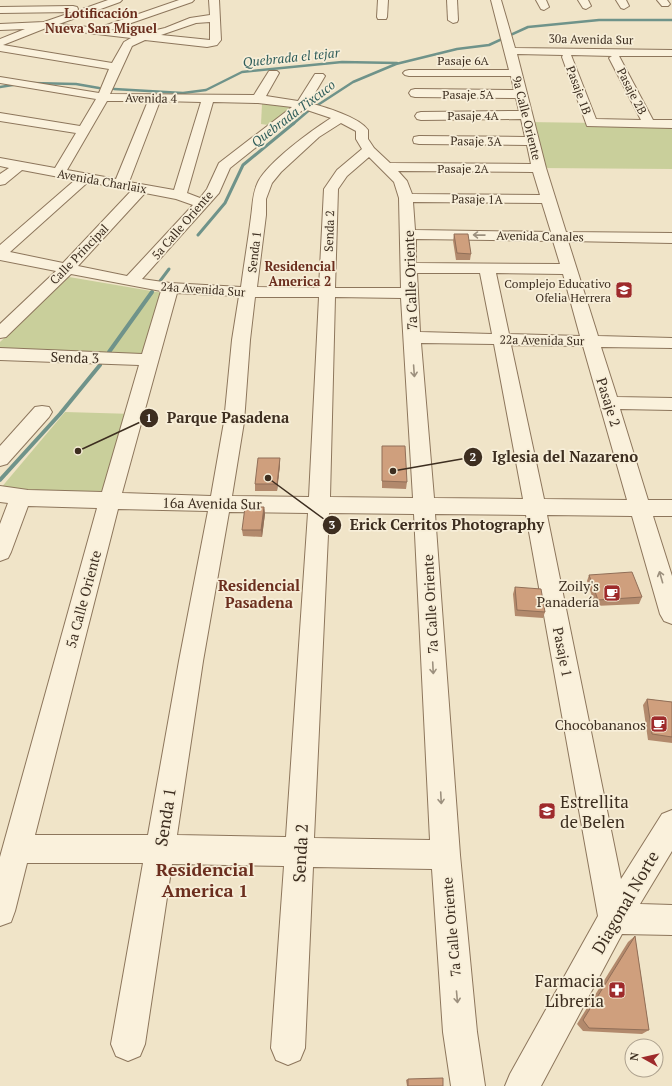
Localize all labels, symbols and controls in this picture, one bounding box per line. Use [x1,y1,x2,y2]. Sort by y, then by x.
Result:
district label: Lotificación Nueva San Miguel [45,4,157,37]
street label: 30a Avenida Sur [548,31,634,47]
water label: Quebrada el tejar [242,43,341,71]
street label: Pasaje 6A [437,53,490,68]
street label: Pasaje 1B [563,64,595,116]
street label: Pasaje 2B [614,65,650,117]
street label: 9a Calle Oriente [509,74,545,162]
water label: Quebrada Tixcuco [247,75,339,151]
street label: Pasaje 5A [442,87,495,102]
street label: Avenida 4 [125,90,178,106]
street label: Pasaje 4A [447,108,500,123]
street label: Pasaje 3A [450,133,503,149]
street label: Pasaje 2A [437,161,490,176]
street label: Avenida Charlaix [56,166,149,196]
street label: 5a Calle Oriente [148,188,216,262]
street label: Pasaje 1A [451,191,504,207]
street label: Senda 2 [321,210,337,252]
street label: Calle Principal [46,220,112,287]
street label: Avenida Canales [496,228,584,244]
street label: Senda 1 [244,230,264,274]
street label: 7a Calle Oriente [399,230,421,330]
one-way arrow [473,231,486,239]
district label: Residencial America 2 [264,257,336,290]
place label: Complejo Educativo Ofelia Herrera [504,276,611,305]
street label: 24a Avenida Sur [160,279,246,299]
school or university icon: Complejo Educativo Ofelia Herrera [614,280,634,300]
street label: 22a Avenida Sur [499,332,585,348]
street label: Senda 3 [50,347,100,367]
one-way arrow [411,364,418,377]
street label: Pasaje 2 [593,375,625,429]
callout: Parque Pasadena [139,404,297,431]
text: Parque Pasadena [167,407,290,427]
text: 1 [146,410,152,425]
callout: Iglesia del Nazareno [463,443,646,470]
text: Iglesia del Nazareno [492,446,638,466]
text: 2 [470,449,477,464]
street label: 16a Avenida Sur [162,493,262,513]
callout: Erick Cerritos Photography [322,512,552,539]
text: Erick Cerritos Photography [350,514,545,534]
text: 3 [329,517,336,532]
street label: 5a Calle Oriente [61,548,105,650]
street label: 7a Calle Oriente [418,554,442,654]
one-way arrow [657,570,664,583]
district label: Residencial Pasadena [218,575,300,612]
place label: Zoily's Panadería [537,576,599,611]
cafe icon: Zoily's Panadería [602,583,622,603]
street label: Pasaje 1 [549,625,577,679]
one-way arrow [430,661,437,674]
cafe icon: Chocobananos [649,714,669,734]
place label: Chocobananos [555,715,646,734]
street label: Senda 1 [149,786,181,848]
place label: Estrellita de Belen [560,790,629,833]
one-way arrow [438,791,445,804]
school or university icon: Estrellita de Belen [537,801,557,821]
street label: Senda 2 [287,823,313,883]
street label: Diagonal Norte [586,846,664,958]
district label: Residencial America 1 [156,857,254,902]
street label: 7a Calle Oriente [437,876,465,978]
place label: Farmacia Libreria [535,969,604,1012]
pharmacy icon: Farmacia Libreria [607,980,627,1000]
one-way arrow [453,990,461,1003]
north arrow [624,1038,664,1078]
text: N [627,1051,642,1062]

